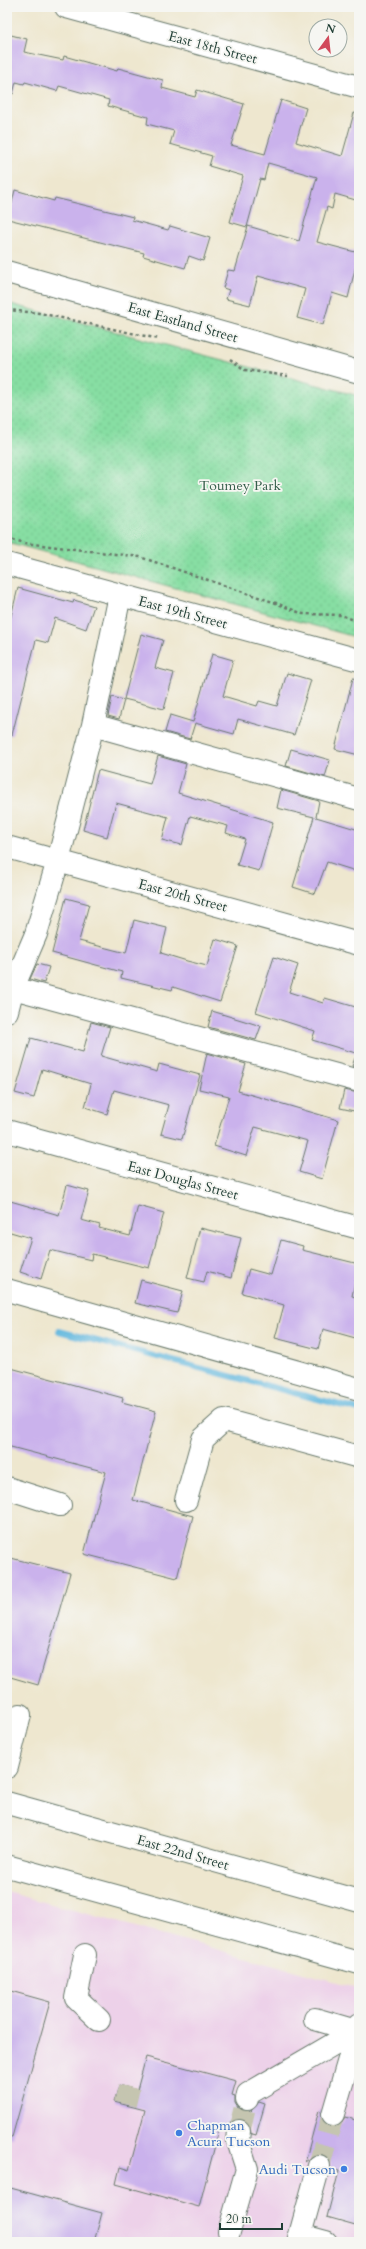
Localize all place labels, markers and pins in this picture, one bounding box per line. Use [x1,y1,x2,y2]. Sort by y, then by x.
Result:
place label: Chapman Acura Tucson [187,2116,271,2151]
marker: Chapman Acura Tucson [174,2128,184,2138]
place label: Audi Tucson [259,2160,336,2179]
marker: Audi Tucson [339,2164,349,2174]

